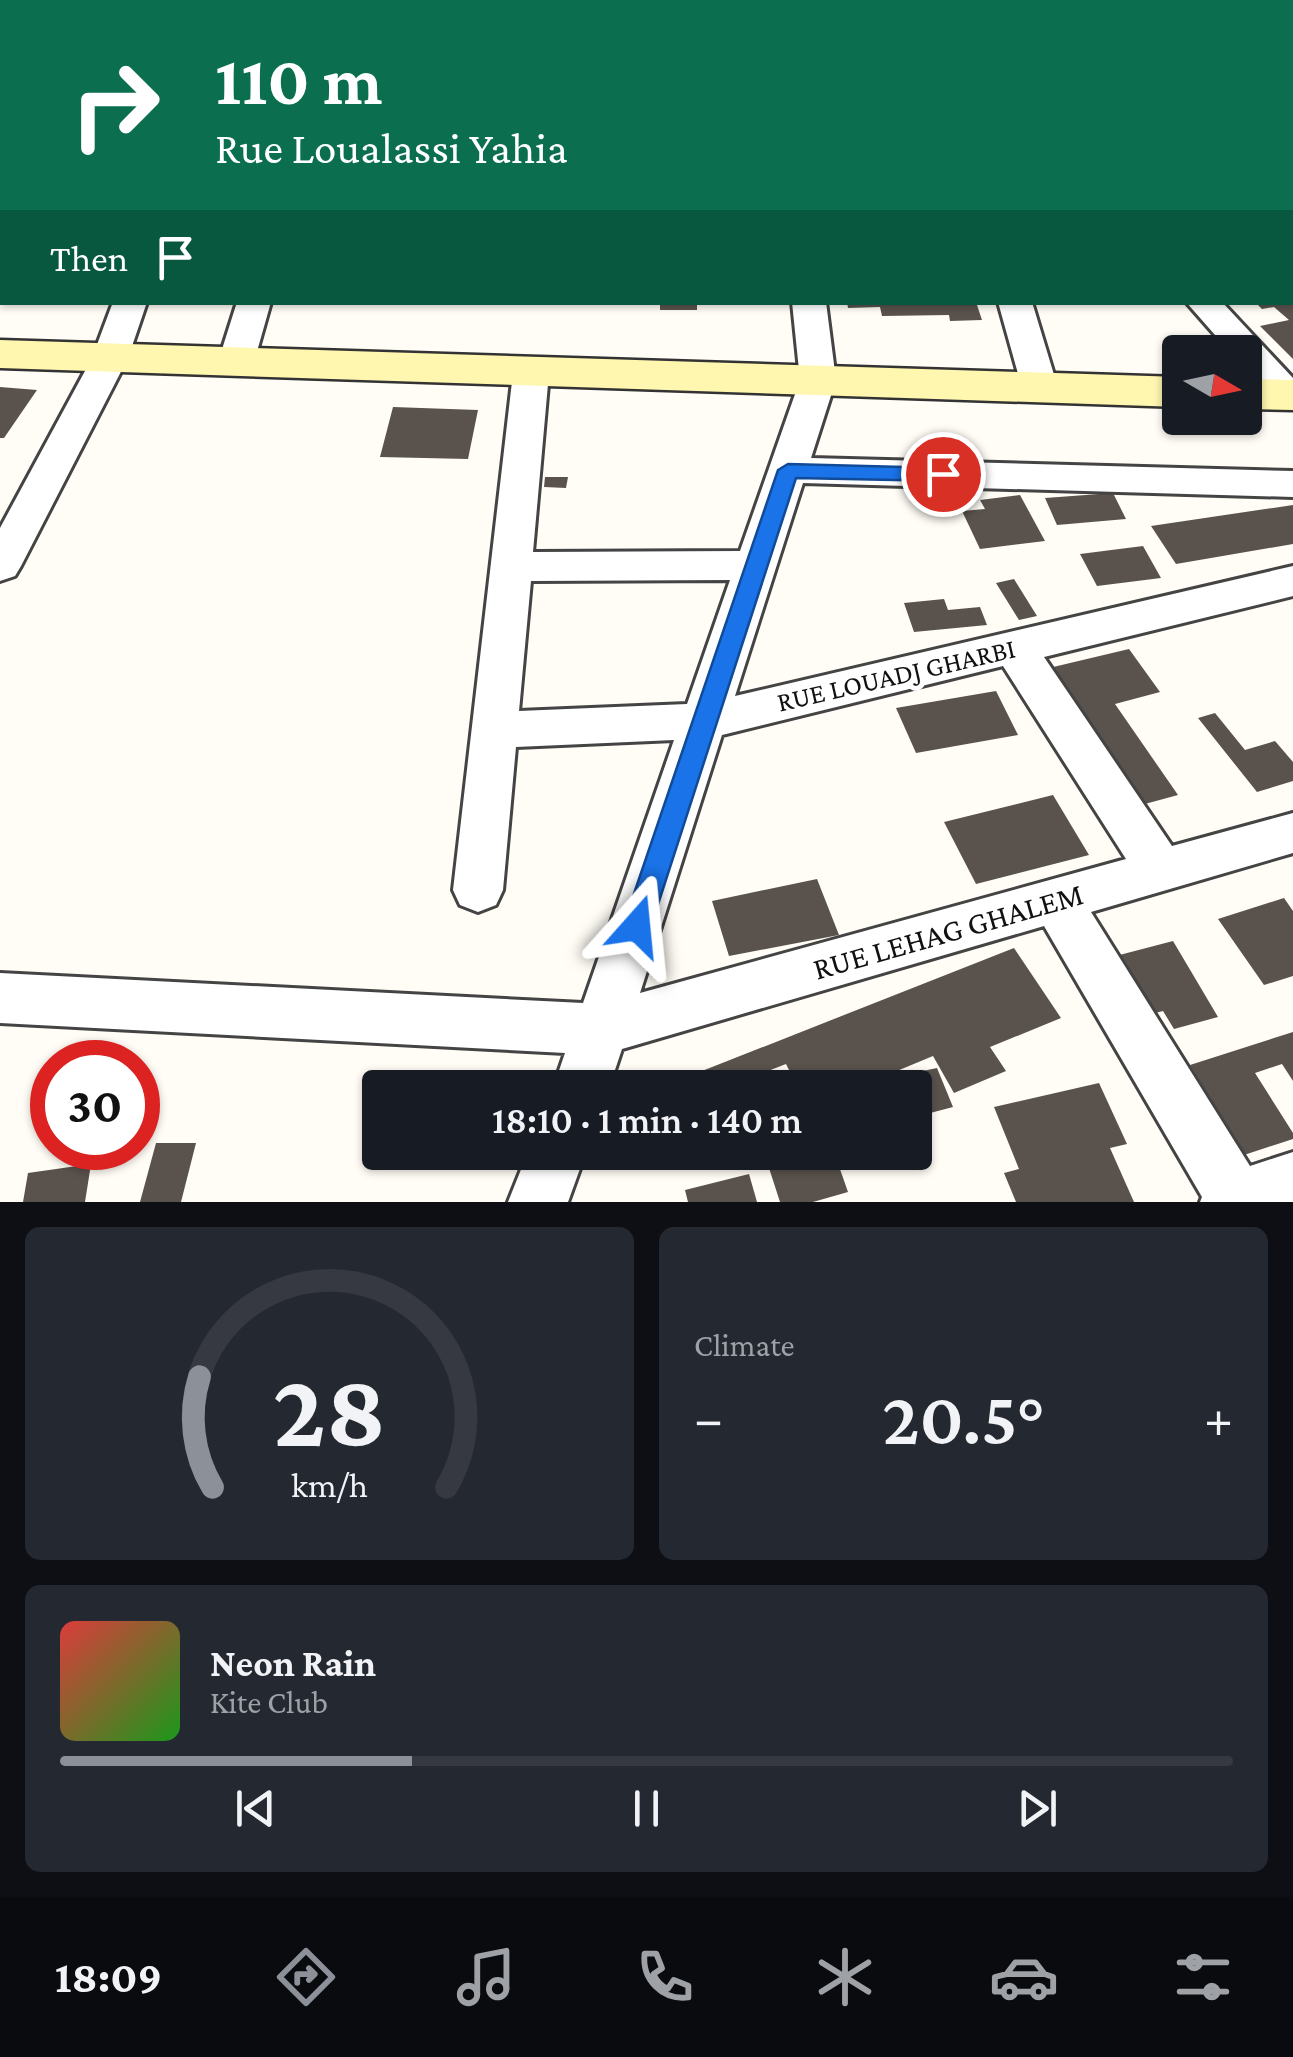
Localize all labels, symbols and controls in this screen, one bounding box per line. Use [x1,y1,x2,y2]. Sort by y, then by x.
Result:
icon: right [50,40,180,170]
text: 110 m [215,41,383,119]
text: Rue Loualassi Yahia [215,123,568,173]
icon: arrive [148,230,203,285]
text: Then [50,237,128,279]
north arrow [1162,335,1262,435]
map controls [1162,335,1262,435]
pin [901,432,986,517]
icon: arrive [916,447,971,502]
street label: RUE LOUADJ GHARBI [774,632,1018,718]
position arrow [585,874,689,978]
street label: RUE LEHAG GHALEM [809,875,1087,987]
speed limit sign: 30 [30,1040,160,1170]
text: 18:10 · 1 min · 140 m [492,1099,802,1141]
text: Climate [694,1327,795,1363]
text: 28 [273,1352,386,1467]
text: 20.5° [882,1377,1045,1460]
text: − [694,1388,723,1449]
text: + [1204,1388,1233,1449]
text: km/h [291,1465,368,1505]
text: Neon Rain [210,1642,376,1684]
text: Kite Club [210,1684,328,1720]
icon: previous [228,1781,283,1836]
icon: pause [619,1781,674,1836]
icon: next [1010,1781,1065,1836]
icon: directions [271,1942,341,2012]
icon: music [451,1942,521,2012]
icon: phone [630,1942,700,2012]
icon: climate [810,1942,880,2012]
icon: car [989,1942,1059,2012]
icon: filters [1168,1942,1238,2012]
text: 18:09 [55,1952,162,2002]

